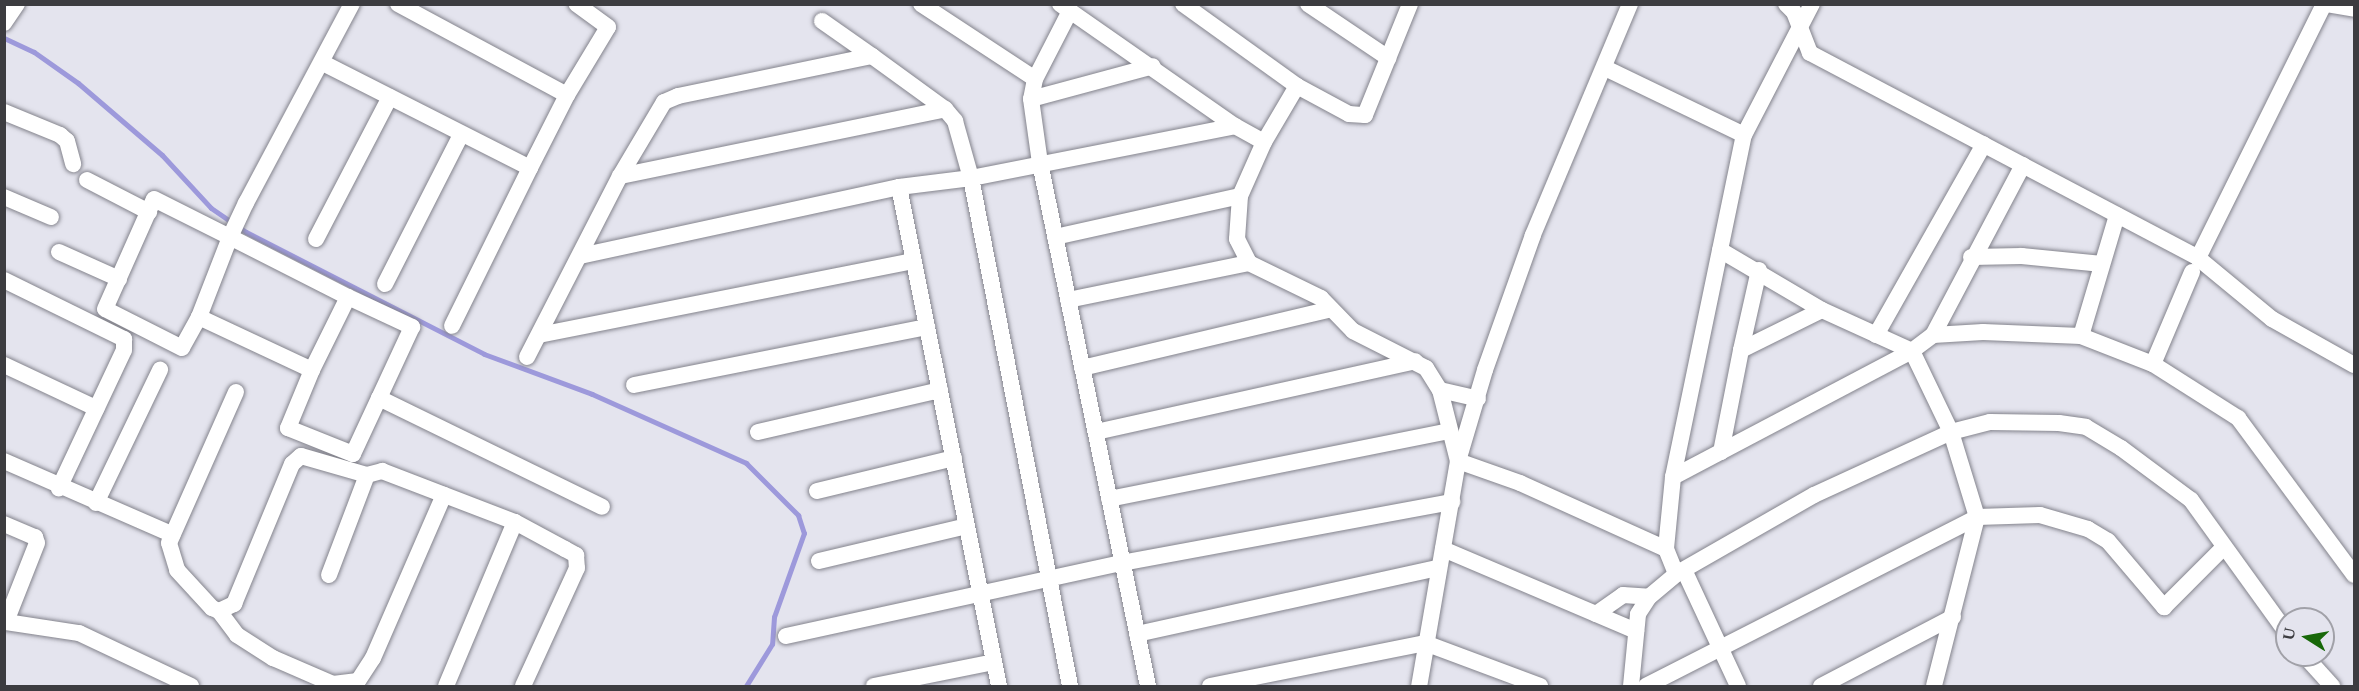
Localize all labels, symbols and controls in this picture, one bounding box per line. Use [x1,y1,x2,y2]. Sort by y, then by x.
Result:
north arrow [2275,607,2335,667]
text: U [2276,625,2302,643]

